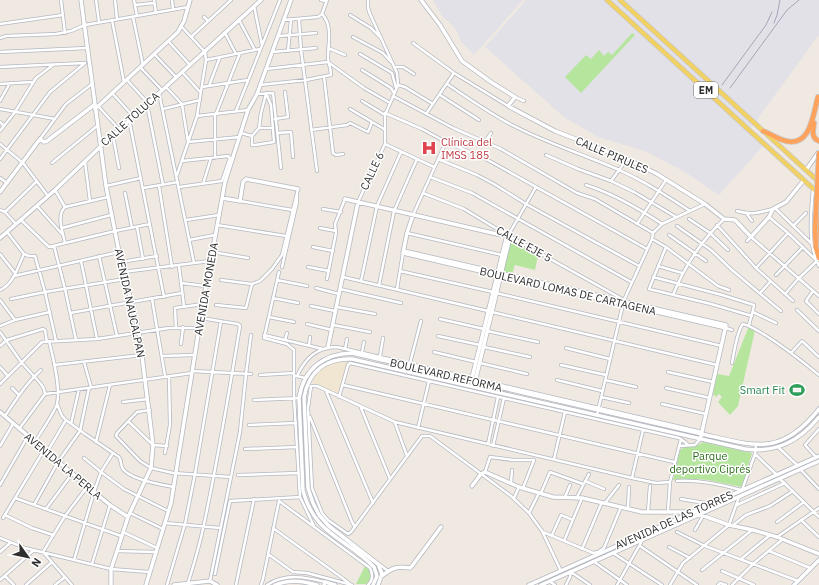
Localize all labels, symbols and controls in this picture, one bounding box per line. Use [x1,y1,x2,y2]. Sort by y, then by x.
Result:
road number: EM [694,82,718,98]
street label: CALLE TOLUCA [98,89,162,149]
street label: CALLE PIRULES [574,133,650,177]
place label: Clínica del IMSS 185 [441,135,492,162]
hospital icon: Clínica del IMSS 185 [420,139,438,157]
street label: CALLE 6 [357,150,387,192]
street label: CALLE EJE 5 [494,223,554,265]
street label: AVENIDA MONEDA [191,241,221,337]
street label: AVENIDA NAUCALPAN [112,247,148,359]
street label: BOULEVARD LOMAS DE CARTAGENA [478,264,658,318]
street label: BOULEVARD REFORMA [388,355,504,395]
sports icon: Smart Fit [788,381,806,399]
place label: Smart Fit [740,383,785,397]
street label: AVENIDA LA PERLA [21,429,105,503]
park label: Parque deportivo Ciprés [669,449,751,476]
street label: AVENIDA DE LAS TORRES [613,488,735,552]
north arrow [8,537,48,577]
text: N [28,555,44,570]

